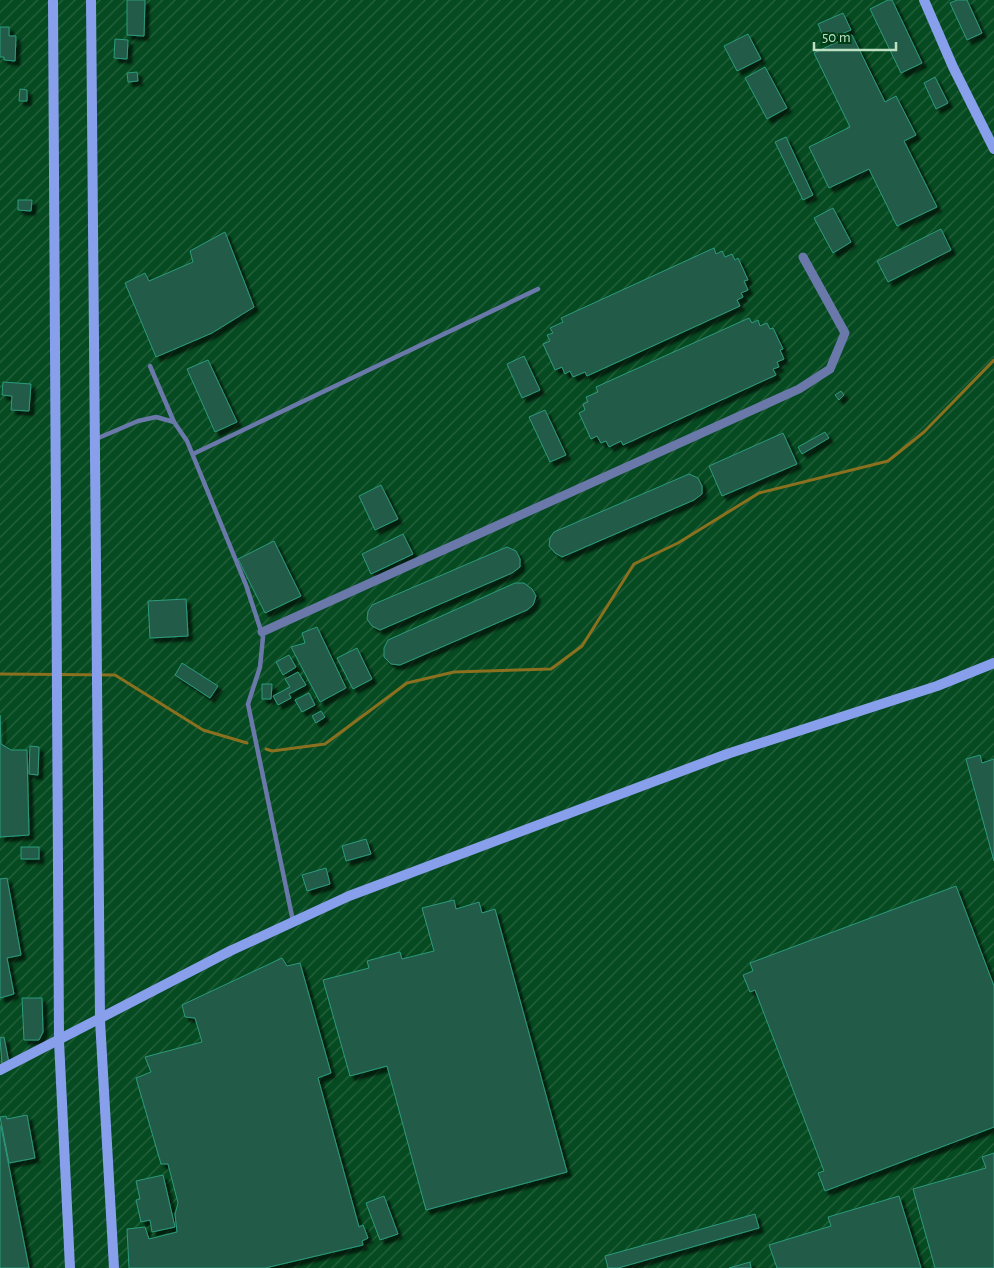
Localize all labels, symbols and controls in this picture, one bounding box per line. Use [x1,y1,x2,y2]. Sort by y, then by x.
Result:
scale bar [814,20,896,52]
text: 50 m [822,30,851,45]

